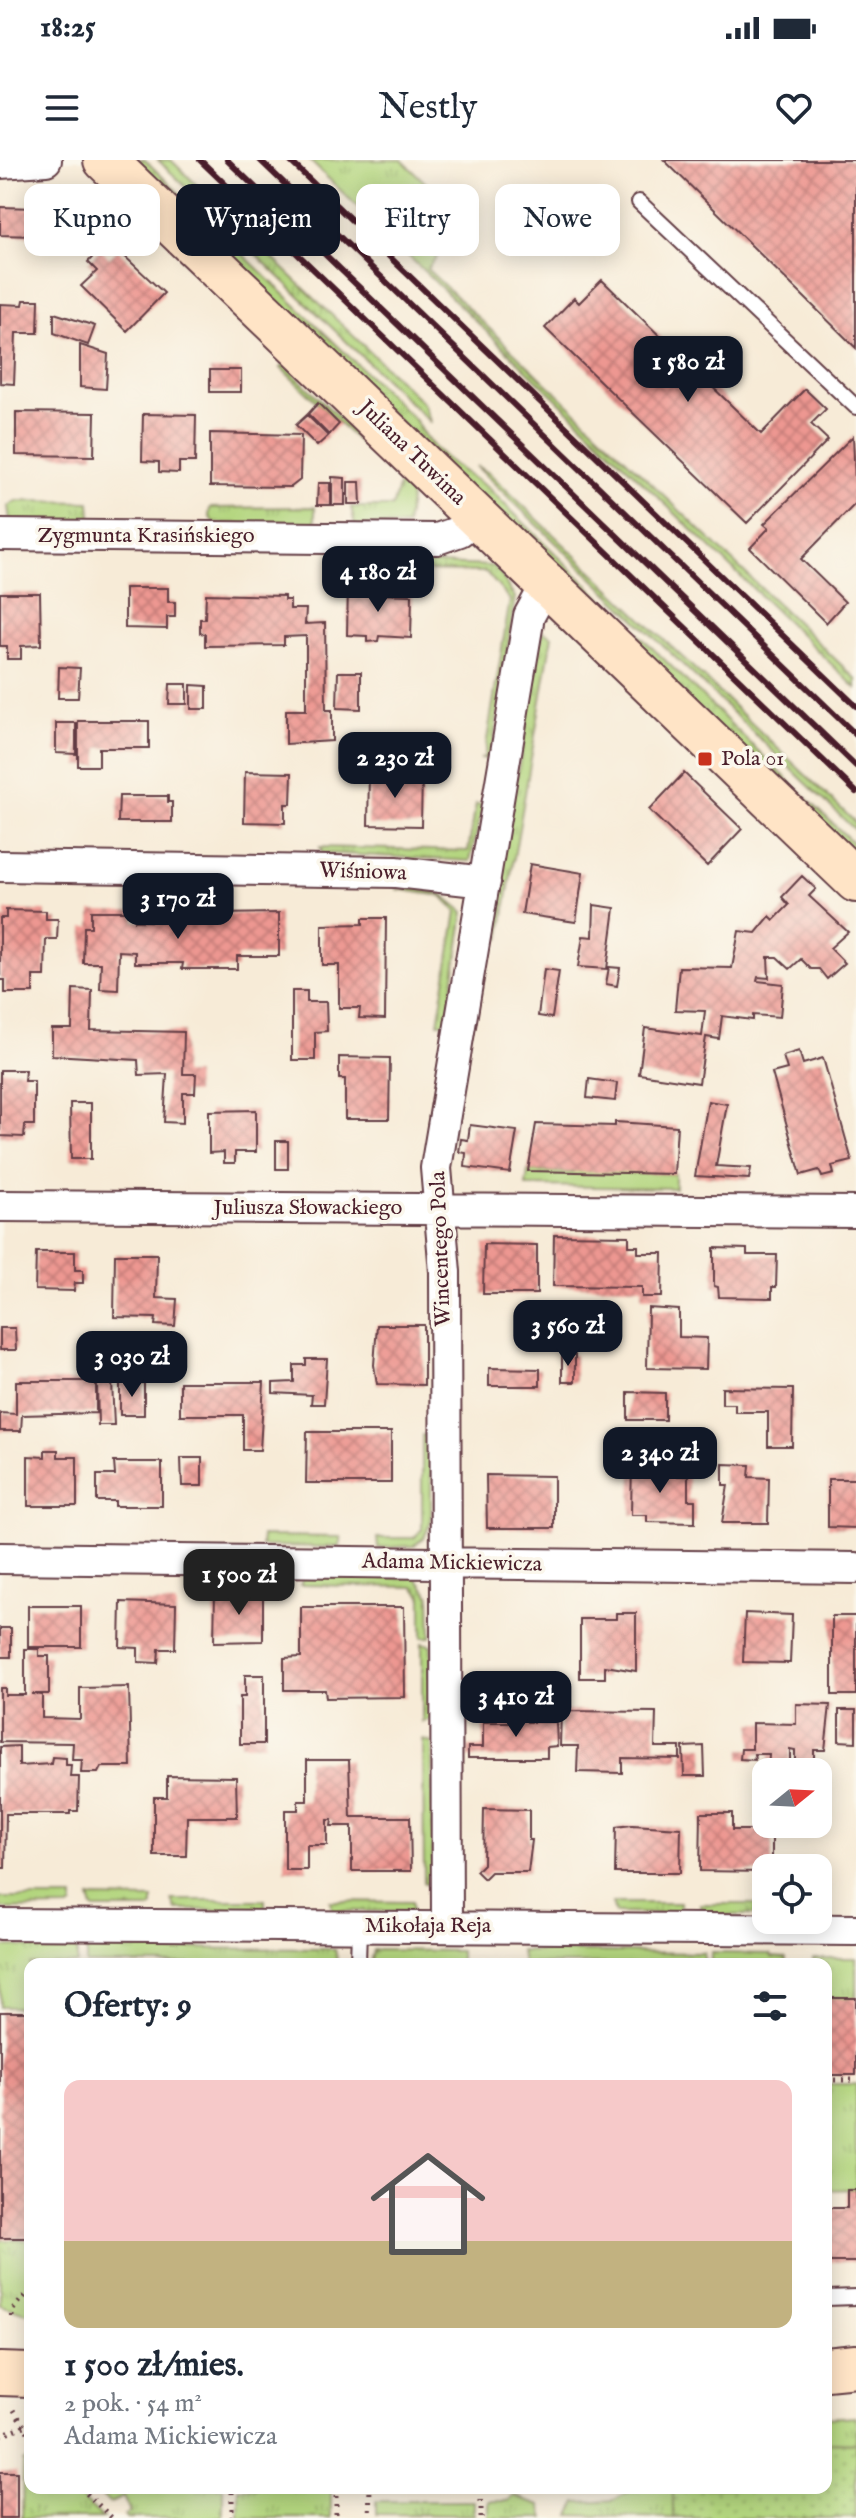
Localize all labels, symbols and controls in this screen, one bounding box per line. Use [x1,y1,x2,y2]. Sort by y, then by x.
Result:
text: 18:25 [40,9,96,47]
text: Nestly [379,85,477,131]
icon: menu [40,86,84,130]
icon: heart [772,86,816,130]
chip: Kupno [24,184,160,256]
chip: Wynajem [176,184,340,256]
chip: Filtry [356,184,479,256]
chip: Nowe [495,184,620,256]
pin: 1 580 zł [605,336,771,404]
text: 1 580 zł [652,345,724,378]
street label: Juliana Tuwima [350,392,472,512]
street label: Zygmunta Krasińskiego [37,522,255,550]
pin: 4 180 zł [295,546,461,614]
text: 4 180 zł [340,555,416,588]
pin: 2 230 zł [312,732,478,800]
text: 2 230 zł [356,741,434,774]
place label: Pola 01 [721,745,784,773]
marker: Pola 01 [696,750,714,768]
street label: Wiśniowa [319,856,408,888]
pin: 3 170 zł [95,873,261,941]
text: 3 170 zł [141,882,215,915]
street label: Wincentego Pola [424,1170,458,1327]
street label: Juliusza Słowackiego [211,1194,403,1222]
pin: 3 560 zł [485,1300,651,1368]
text: 3 560 zł [531,1309,605,1342]
pin: 3 030 zł [49,1331,215,1399]
text: 3 030 zł [94,1340,170,1373]
pin: 2 340 zł [577,1427,743,1495]
text: 2 340 zł [621,1436,699,1469]
street label: Adama Mickiewicza [361,1547,543,1579]
pin: 1 500 zł [156,1549,322,1617]
text: 1 500 zł [201,1558,277,1591]
pin: 3 410 zł [433,1671,599,1739]
text: 3 410 zł [478,1680,554,1713]
north arrow [752,1758,832,1838]
map controls [752,1758,832,1934]
button: locate [752,1854,832,1934]
street label: Mikołaja Reja [365,1912,492,1940]
icon: filters [748,1984,792,2028]
text: Oferty: 9 [64,1985,192,2028]
icon: home [356,2132,500,2276]
text: 1 500 zł/mies. [64,2344,244,2387]
text: 2 pok. · 54 m² [64,2387,202,2420]
text: Adama Mickiewicza [64,2420,277,2453]

